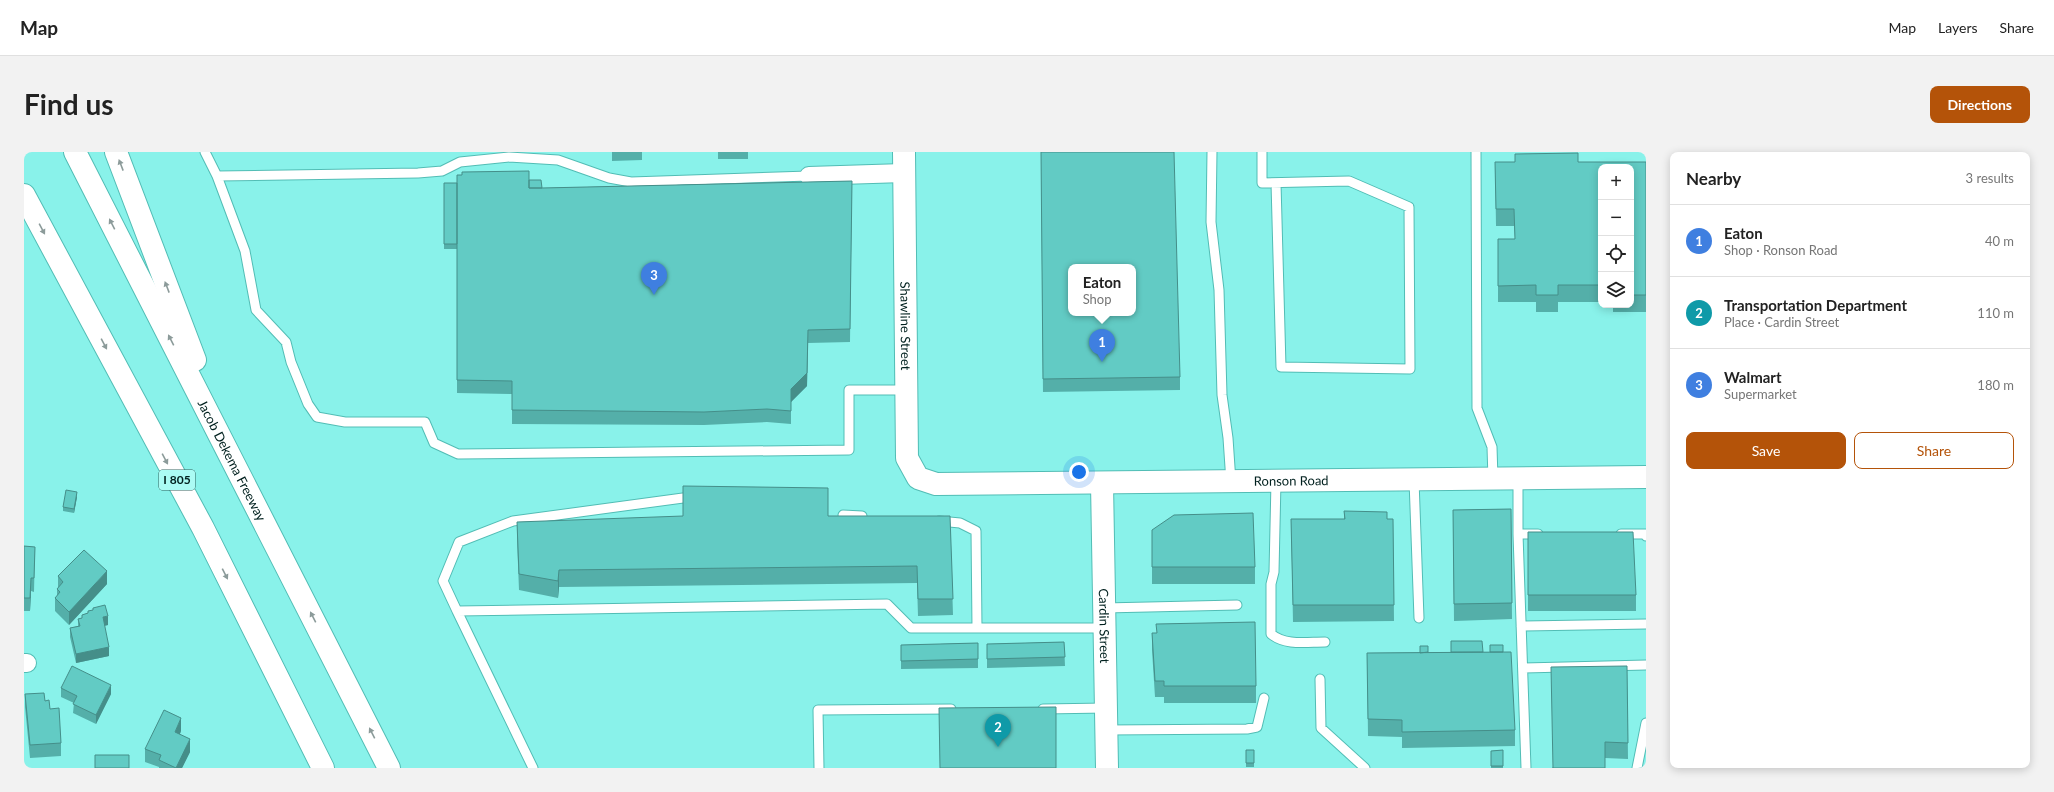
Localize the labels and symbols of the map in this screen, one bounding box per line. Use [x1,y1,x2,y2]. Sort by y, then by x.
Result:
one-way arrow [118,159,124,171]
one-way arrow [109,219,115,230]
one-way arrow [39,224,46,235]
pin: 3 [641,262,667,295]
one-way arrow [164,280,170,292]
street label: Shawline Street [897,282,914,371]
pin: 1 [1089,329,1115,362]
one-way arrow [168,334,174,346]
one-way arrow [101,338,107,350]
street label: Jacob Dekema Freeway [195,397,270,524]
one-way arrow [162,453,169,464]
your location [1069,462,1089,482]
road number: I 805 [159,470,195,490]
street label: Ronson Road [1254,472,1329,489]
one-way arrow [222,568,229,579]
street label: Cardin Street [1096,588,1113,664]
one-way arrow [309,612,316,623]
pin: 2 [985,714,1011,747]
one-way arrow [368,727,375,739]

